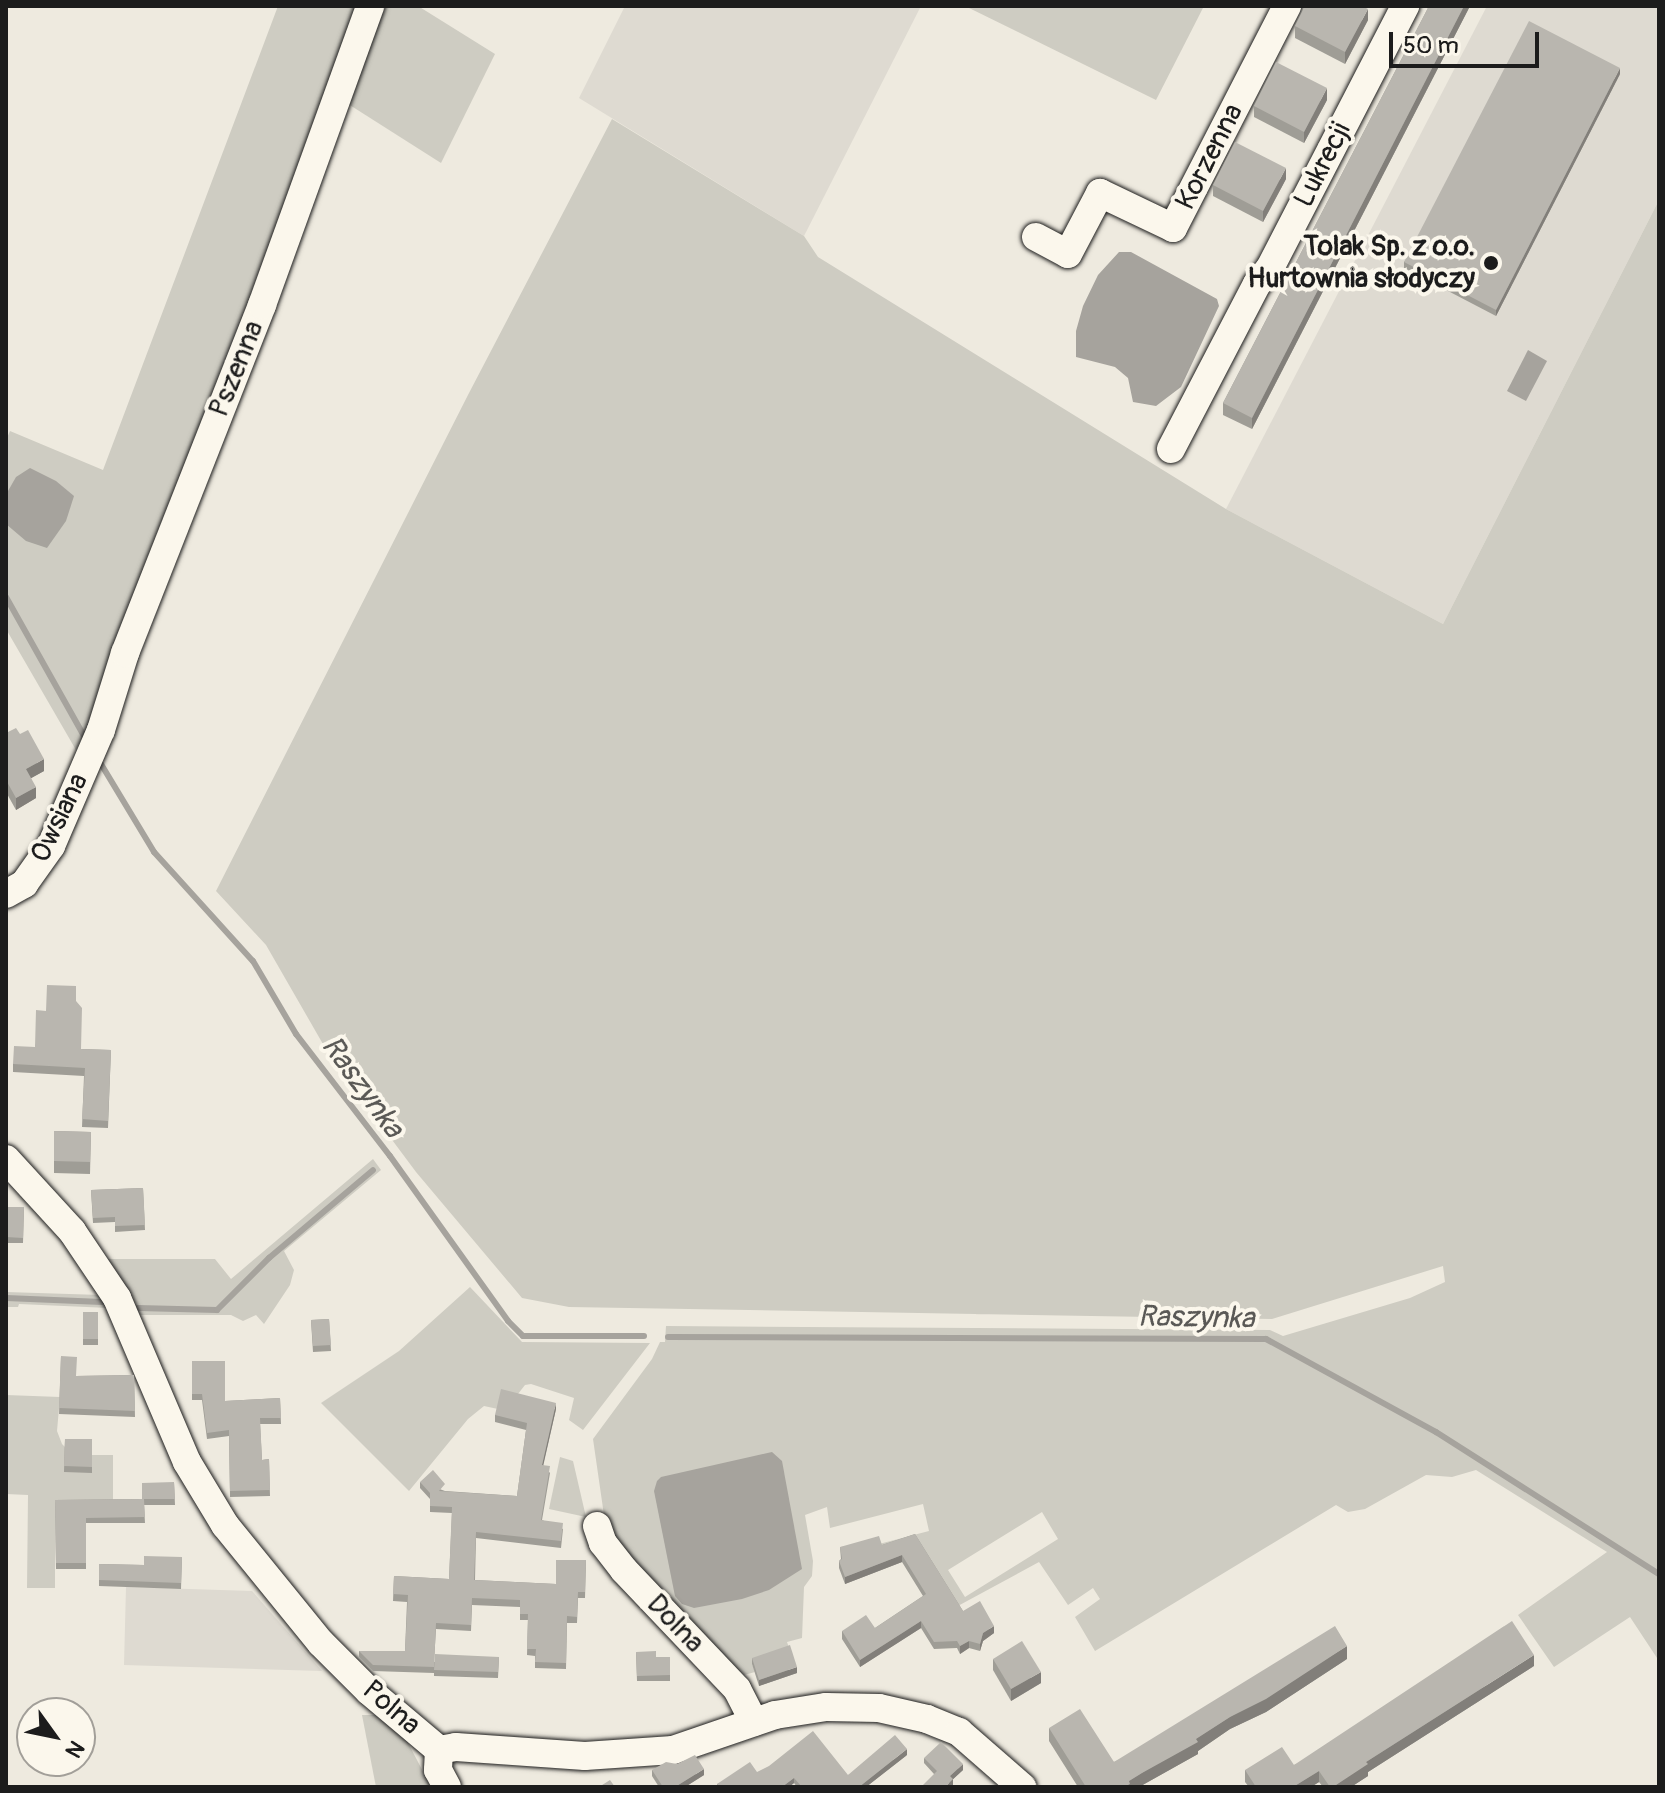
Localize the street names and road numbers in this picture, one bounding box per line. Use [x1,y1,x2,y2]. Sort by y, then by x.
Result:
street label: Korzenna [1169,98,1251,216]
street label: Lukrecji [1288,117,1358,213]
street label: Pszenna [203,316,271,422]
street label: Owsiana [24,768,96,868]
street label: Dolna [639,1588,711,1660]
street label: Polna [355,1674,427,1742]

